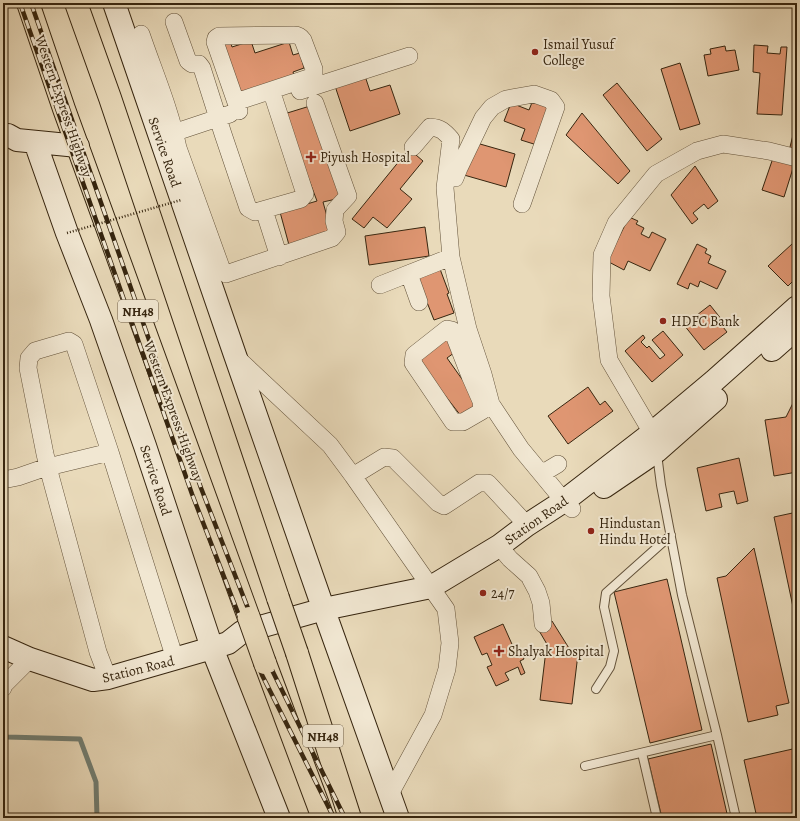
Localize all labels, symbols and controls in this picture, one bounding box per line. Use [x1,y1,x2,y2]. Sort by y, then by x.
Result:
street label: Western Express Highway [30,32,97,180]
place label: Ismail Yusuf College [543,35,617,70]
marker: Ismail Yusuf College [530,47,540,57]
street label: Service Road [144,115,186,190]
place label: Piyush Hospital [320,148,411,167]
marker: Piyush Hospital [305,151,317,163]
road number: NH48 [118,300,158,322]
place label: HDFC Bank [671,312,740,331]
marker: HDFC Bank [658,316,668,326]
street label: Western Express Highway [139,337,208,485]
street label: Service Road [135,442,176,518]
street label: Station Road [501,491,572,549]
place label: Hindustan Hindu Hotel [599,514,671,549]
marker: Hindustan Hindu Hotel [586,526,596,536]
place label: 24/7 [491,584,515,603]
marker: 24/7 [478,588,488,598]
place label: Shalyak Hospital [508,642,604,661]
marker: Shalyak Hospital [493,645,505,657]
street label: Station Road [100,651,177,688]
road number: NH48 [303,725,343,747]

